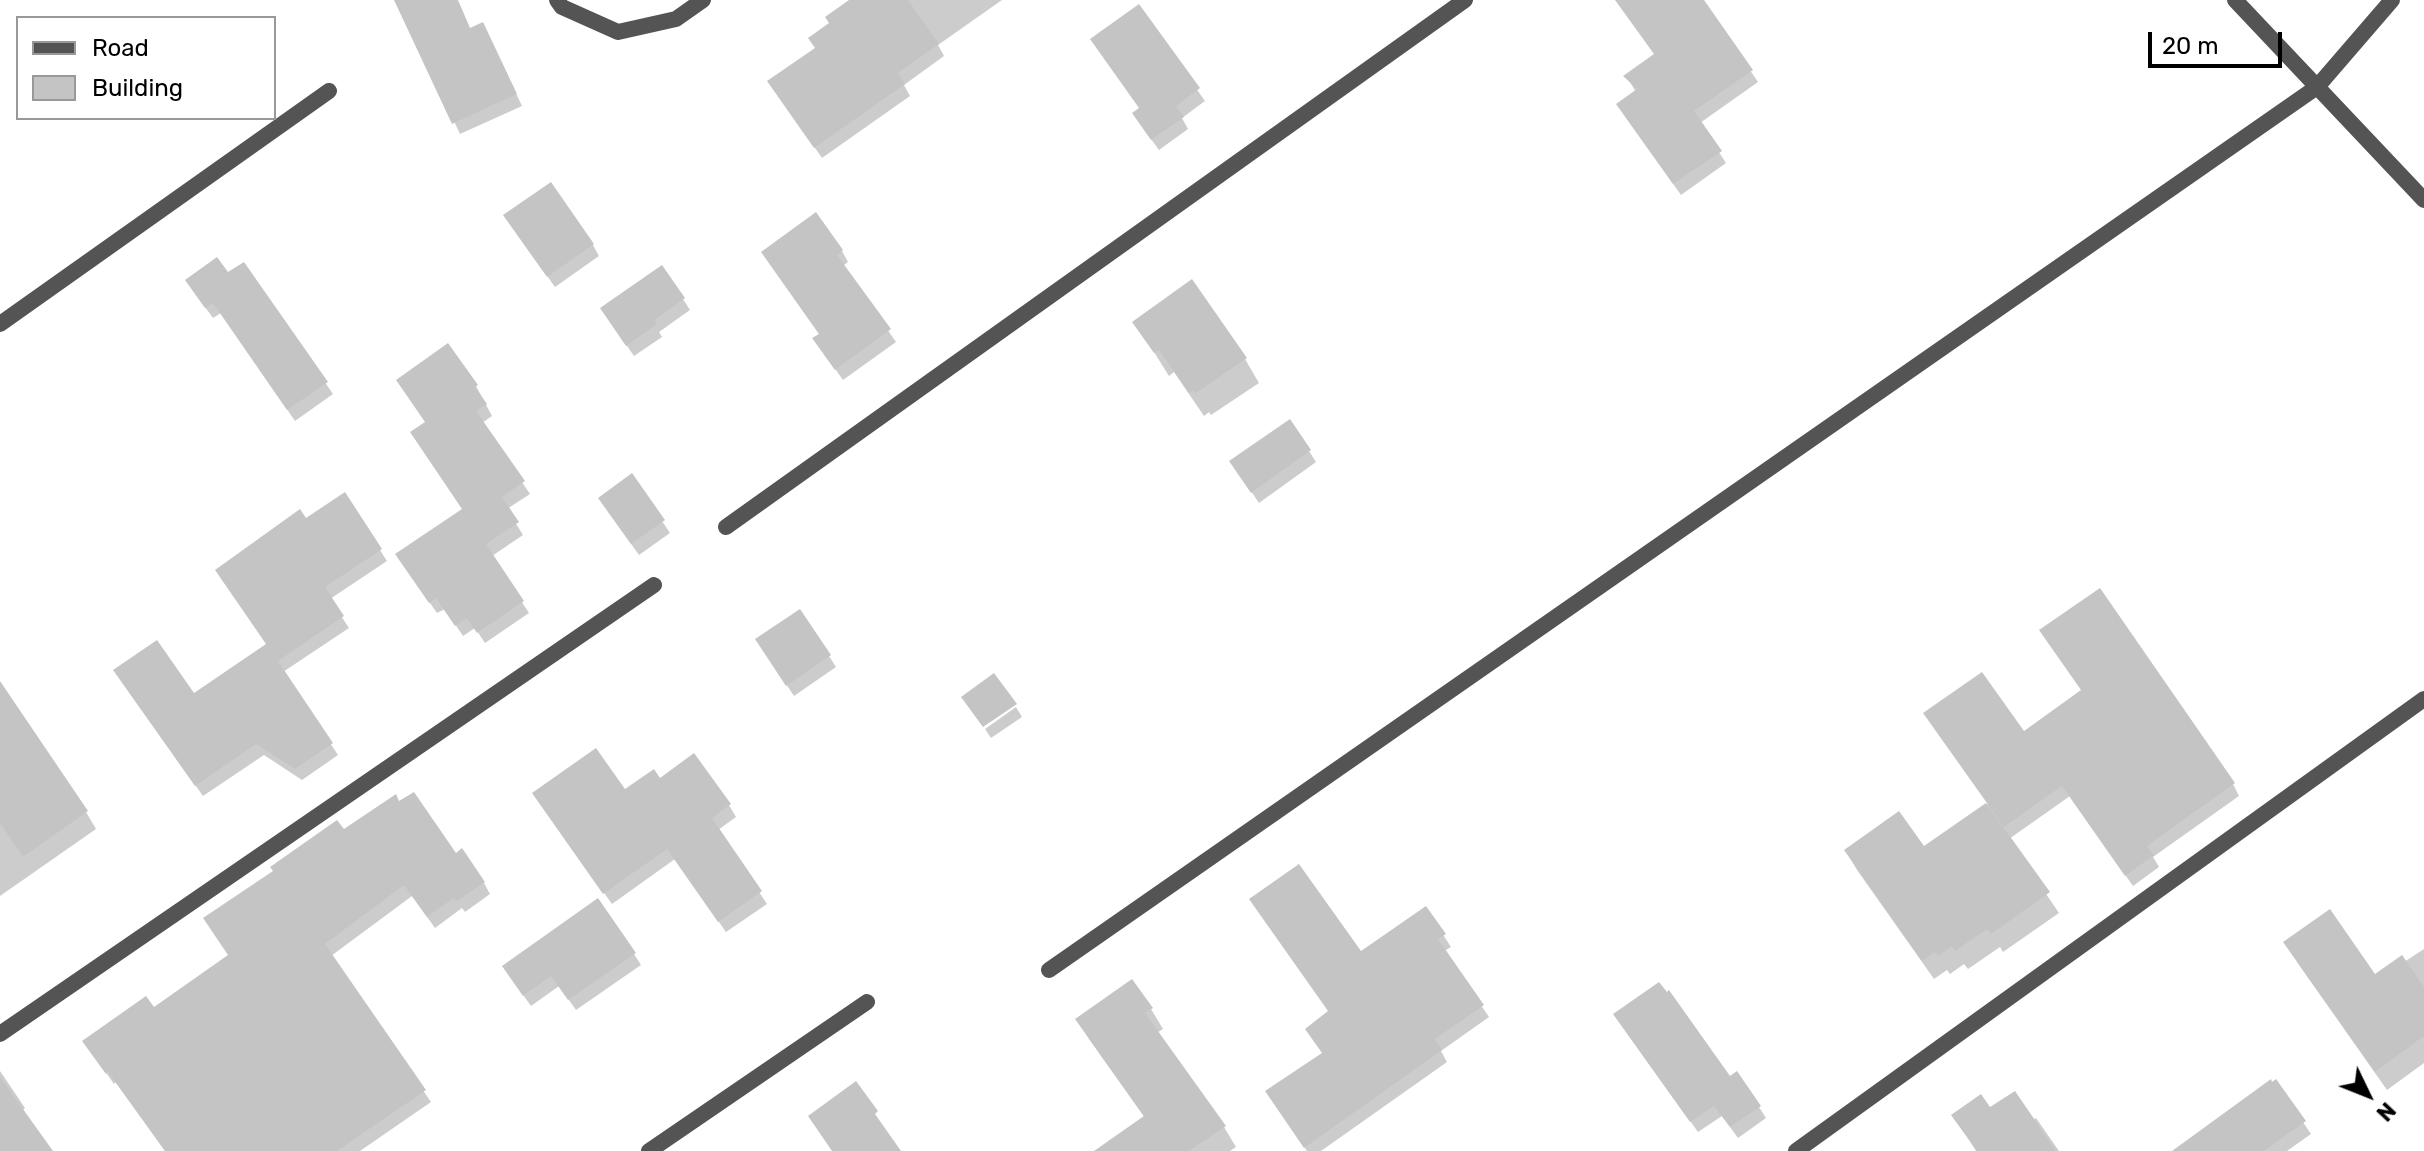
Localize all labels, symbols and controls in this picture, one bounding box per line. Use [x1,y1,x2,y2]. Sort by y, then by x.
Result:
legend [16,16,276,120]
scale bar [2152,16,2286,66]
text: 20 m [2162,32,2219,60]
text: Road [92,34,149,62]
text: Building [92,74,183,102]
north arrow [2328,1055,2408,1135]
text: N [2371,1097,2401,1127]

